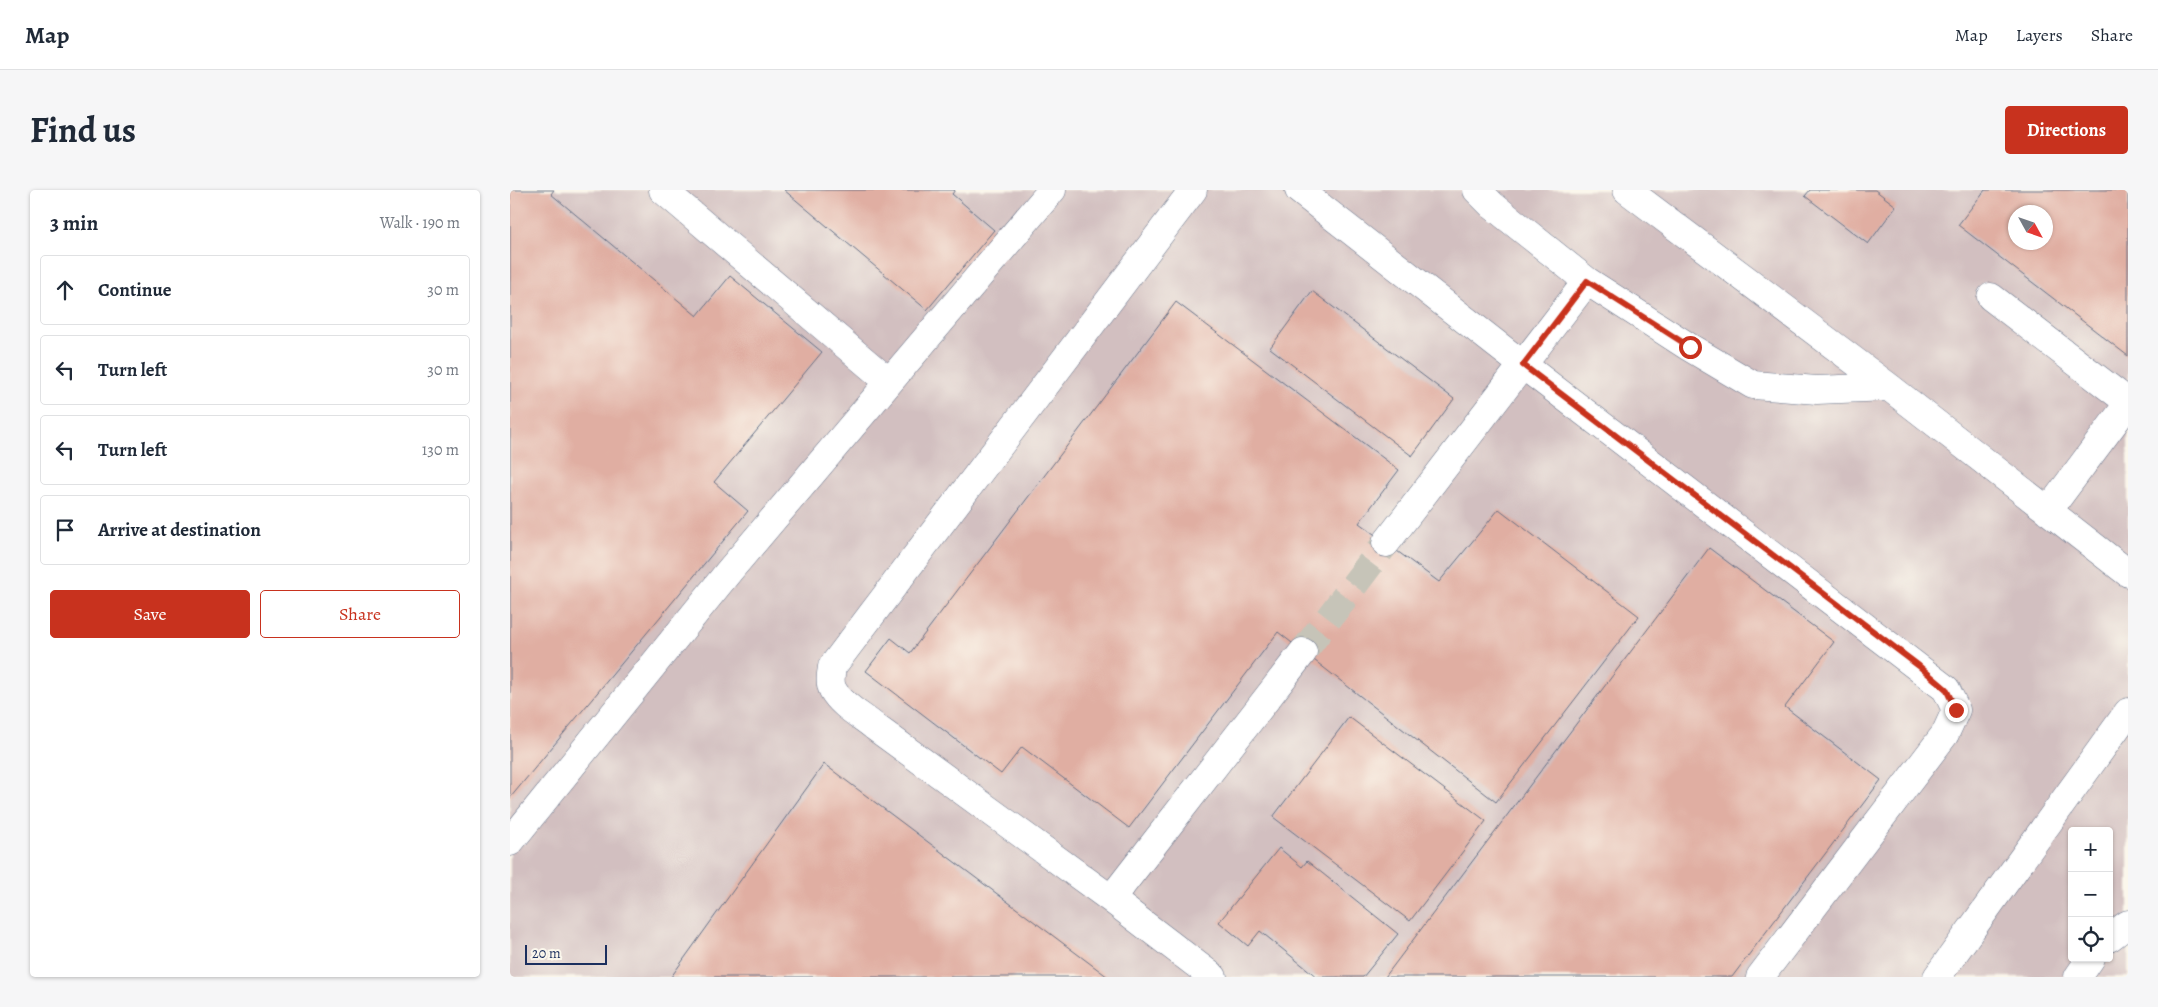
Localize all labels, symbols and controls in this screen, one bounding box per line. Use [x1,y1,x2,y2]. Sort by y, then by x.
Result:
text: Map [25,19,69,51]
text: Map [1955,23,1988,47]
text: Layers [2016,23,2063,47]
text: Share [2091,23,2133,47]
text: Find us [30,106,136,154]
button: Directions [2005,106,2128,154]
north arrow [2008,205,2053,250]
text: 3 min [50,209,98,237]
text: Walk · 190 m [380,212,460,234]
icon: ahead [51,276,79,304]
text: Continue [98,277,172,303]
text: 30 m [427,279,459,301]
route start [1679,336,1702,359]
icon: left [51,356,79,384]
text: Turn left [98,357,167,383]
text: 30 m [427,359,459,381]
icon: left [51,436,79,464]
text: Turn left [98,437,167,463]
text: 130 m [422,439,459,461]
icon: arrive [51,516,79,544]
text: Arrive at destination [98,517,261,543]
button: Save [50,590,250,638]
button: Share [260,590,460,638]
route end [1945,699,1968,722]
map controls [2068,827,2113,962]
button: + [2068,827,2113,872]
button: − [2068,872,2113,917]
button: locate [2068,917,2113,962]
scale bar [525,942,608,965]
text: 20 m [532,944,561,963]

